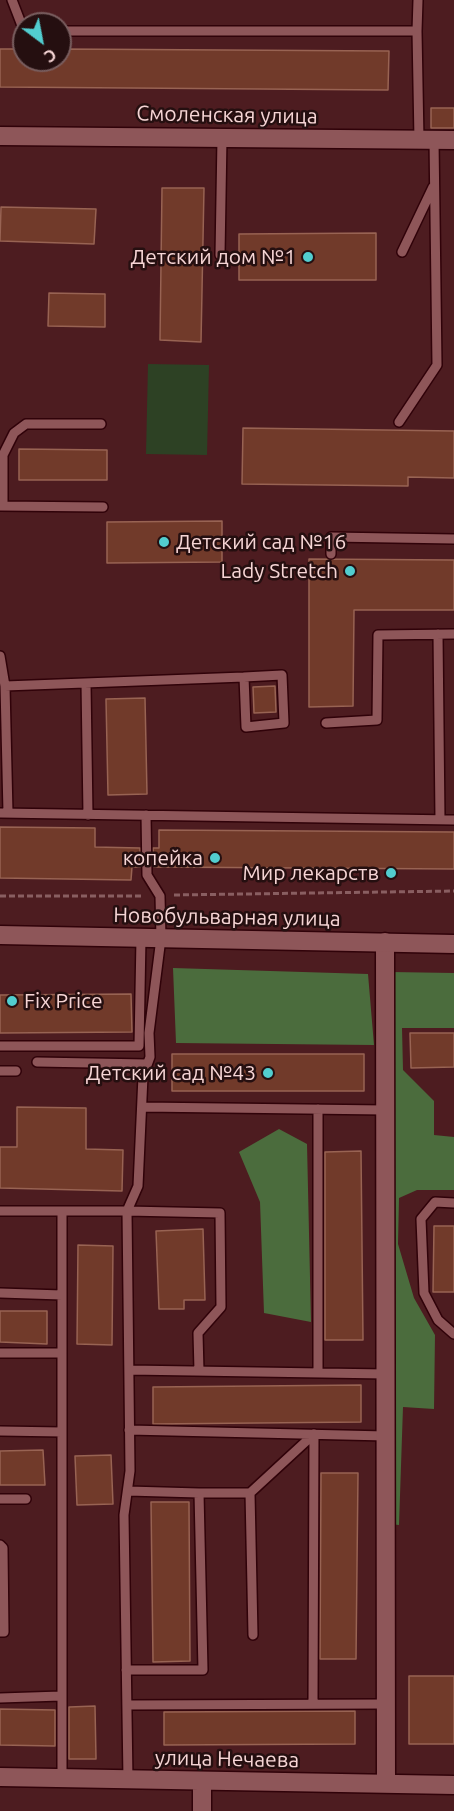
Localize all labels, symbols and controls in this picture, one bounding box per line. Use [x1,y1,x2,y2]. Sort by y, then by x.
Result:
north arrow [12,12,72,72]
text: С [41,45,60,66]
street label: Смоленская улица [136,101,318,129]
place label: Детский дом №1 [131,244,296,270]
marker: Детский дом №1 [301,250,315,264]
place label: Детский сад №16 [176,529,346,555]
marker: Детский сад №16 [157,535,171,549]
place label: Lady Stretch [221,558,338,584]
marker: Lady Stretch [343,564,357,578]
place label: копейка [123,845,203,871]
marker: копейка [208,851,222,865]
place label: Мир лекарств [243,860,379,886]
marker: Мир лекарств [384,866,398,880]
street label: Новобульварная улица [113,902,341,932]
place label: Fix Price [24,988,102,1014]
marker: Fix Price [5,994,19,1008]
place label: Детский сад №43 [86,1060,256,1086]
marker: Детский сад №43 [261,1066,275,1080]
street label: улица Нечаева [155,1745,299,1773]

